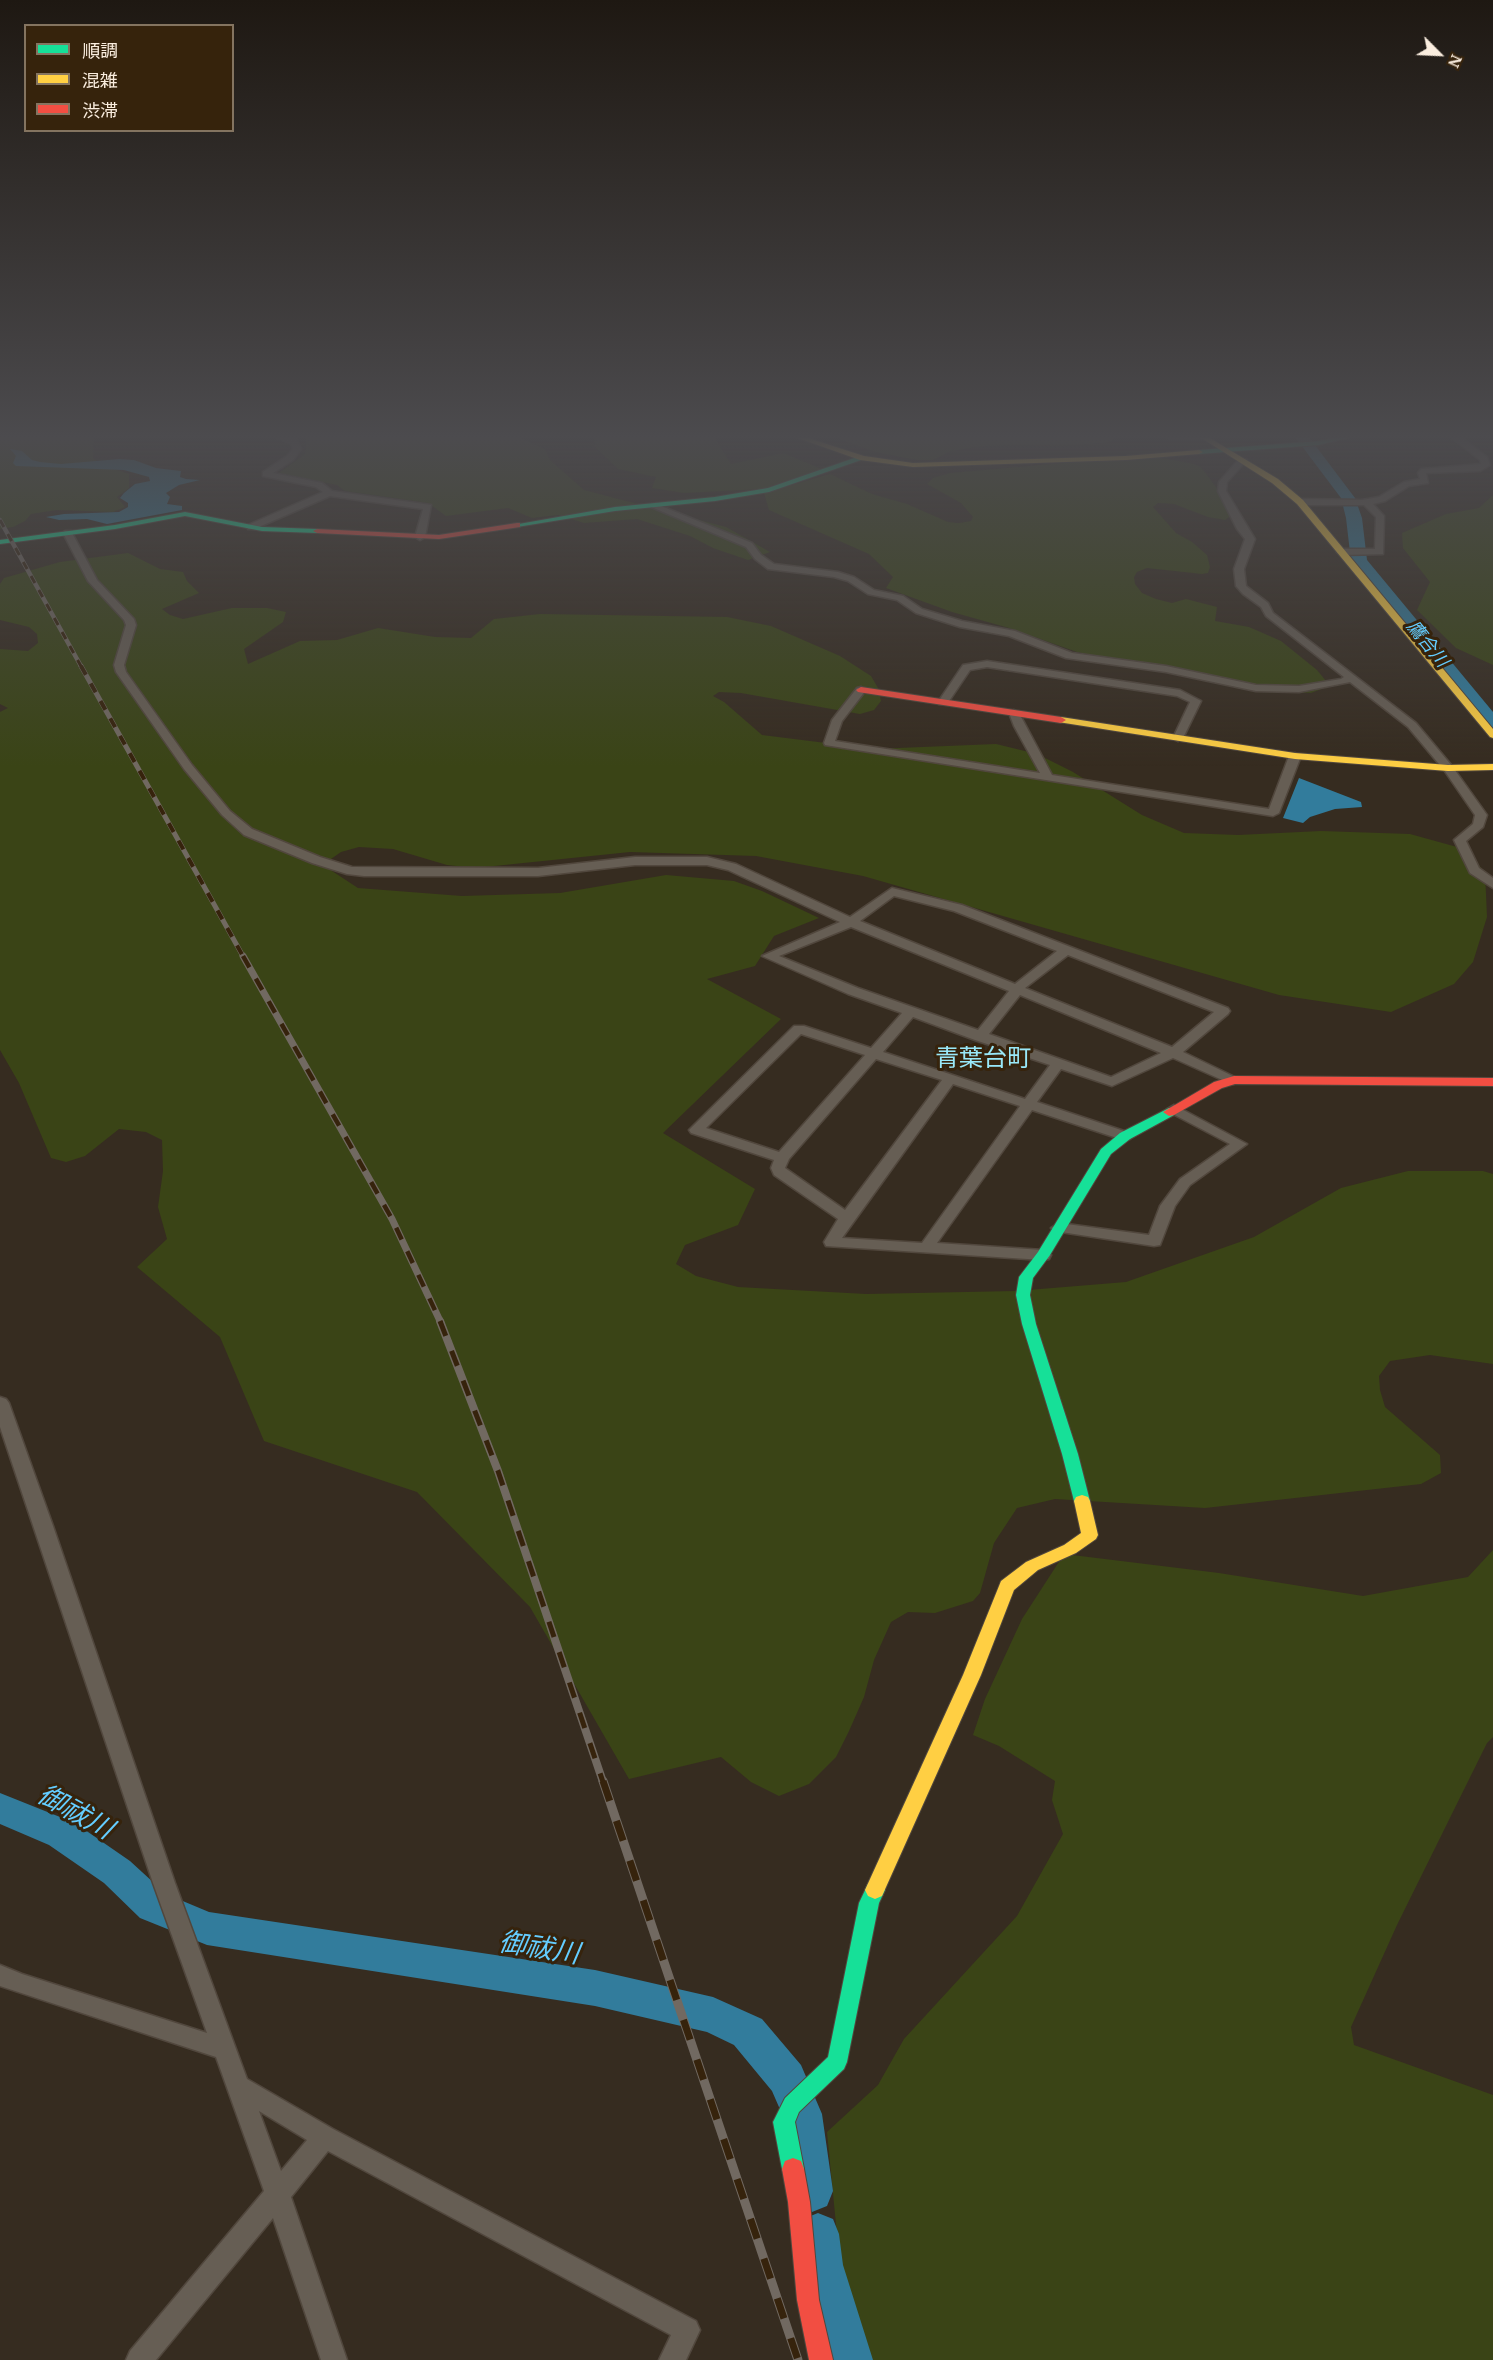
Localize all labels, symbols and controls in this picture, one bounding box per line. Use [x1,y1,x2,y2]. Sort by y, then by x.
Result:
legend [24,24,234,132]
north arrow [1409,24,1469,84]
text: 順調 [82,38,118,62]
text: N [1443,51,1468,71]
text: 混雑 [82,68,118,92]
text: 渋滞 [82,98,118,122]
water label: 鷹合川 [1402,616,1452,672]
district label: 青葉台町 [935,1045,1031,1073]
water label: 御祓川 [32,1779,118,1847]
water label: 御祓川 [496,1927,582,1971]

